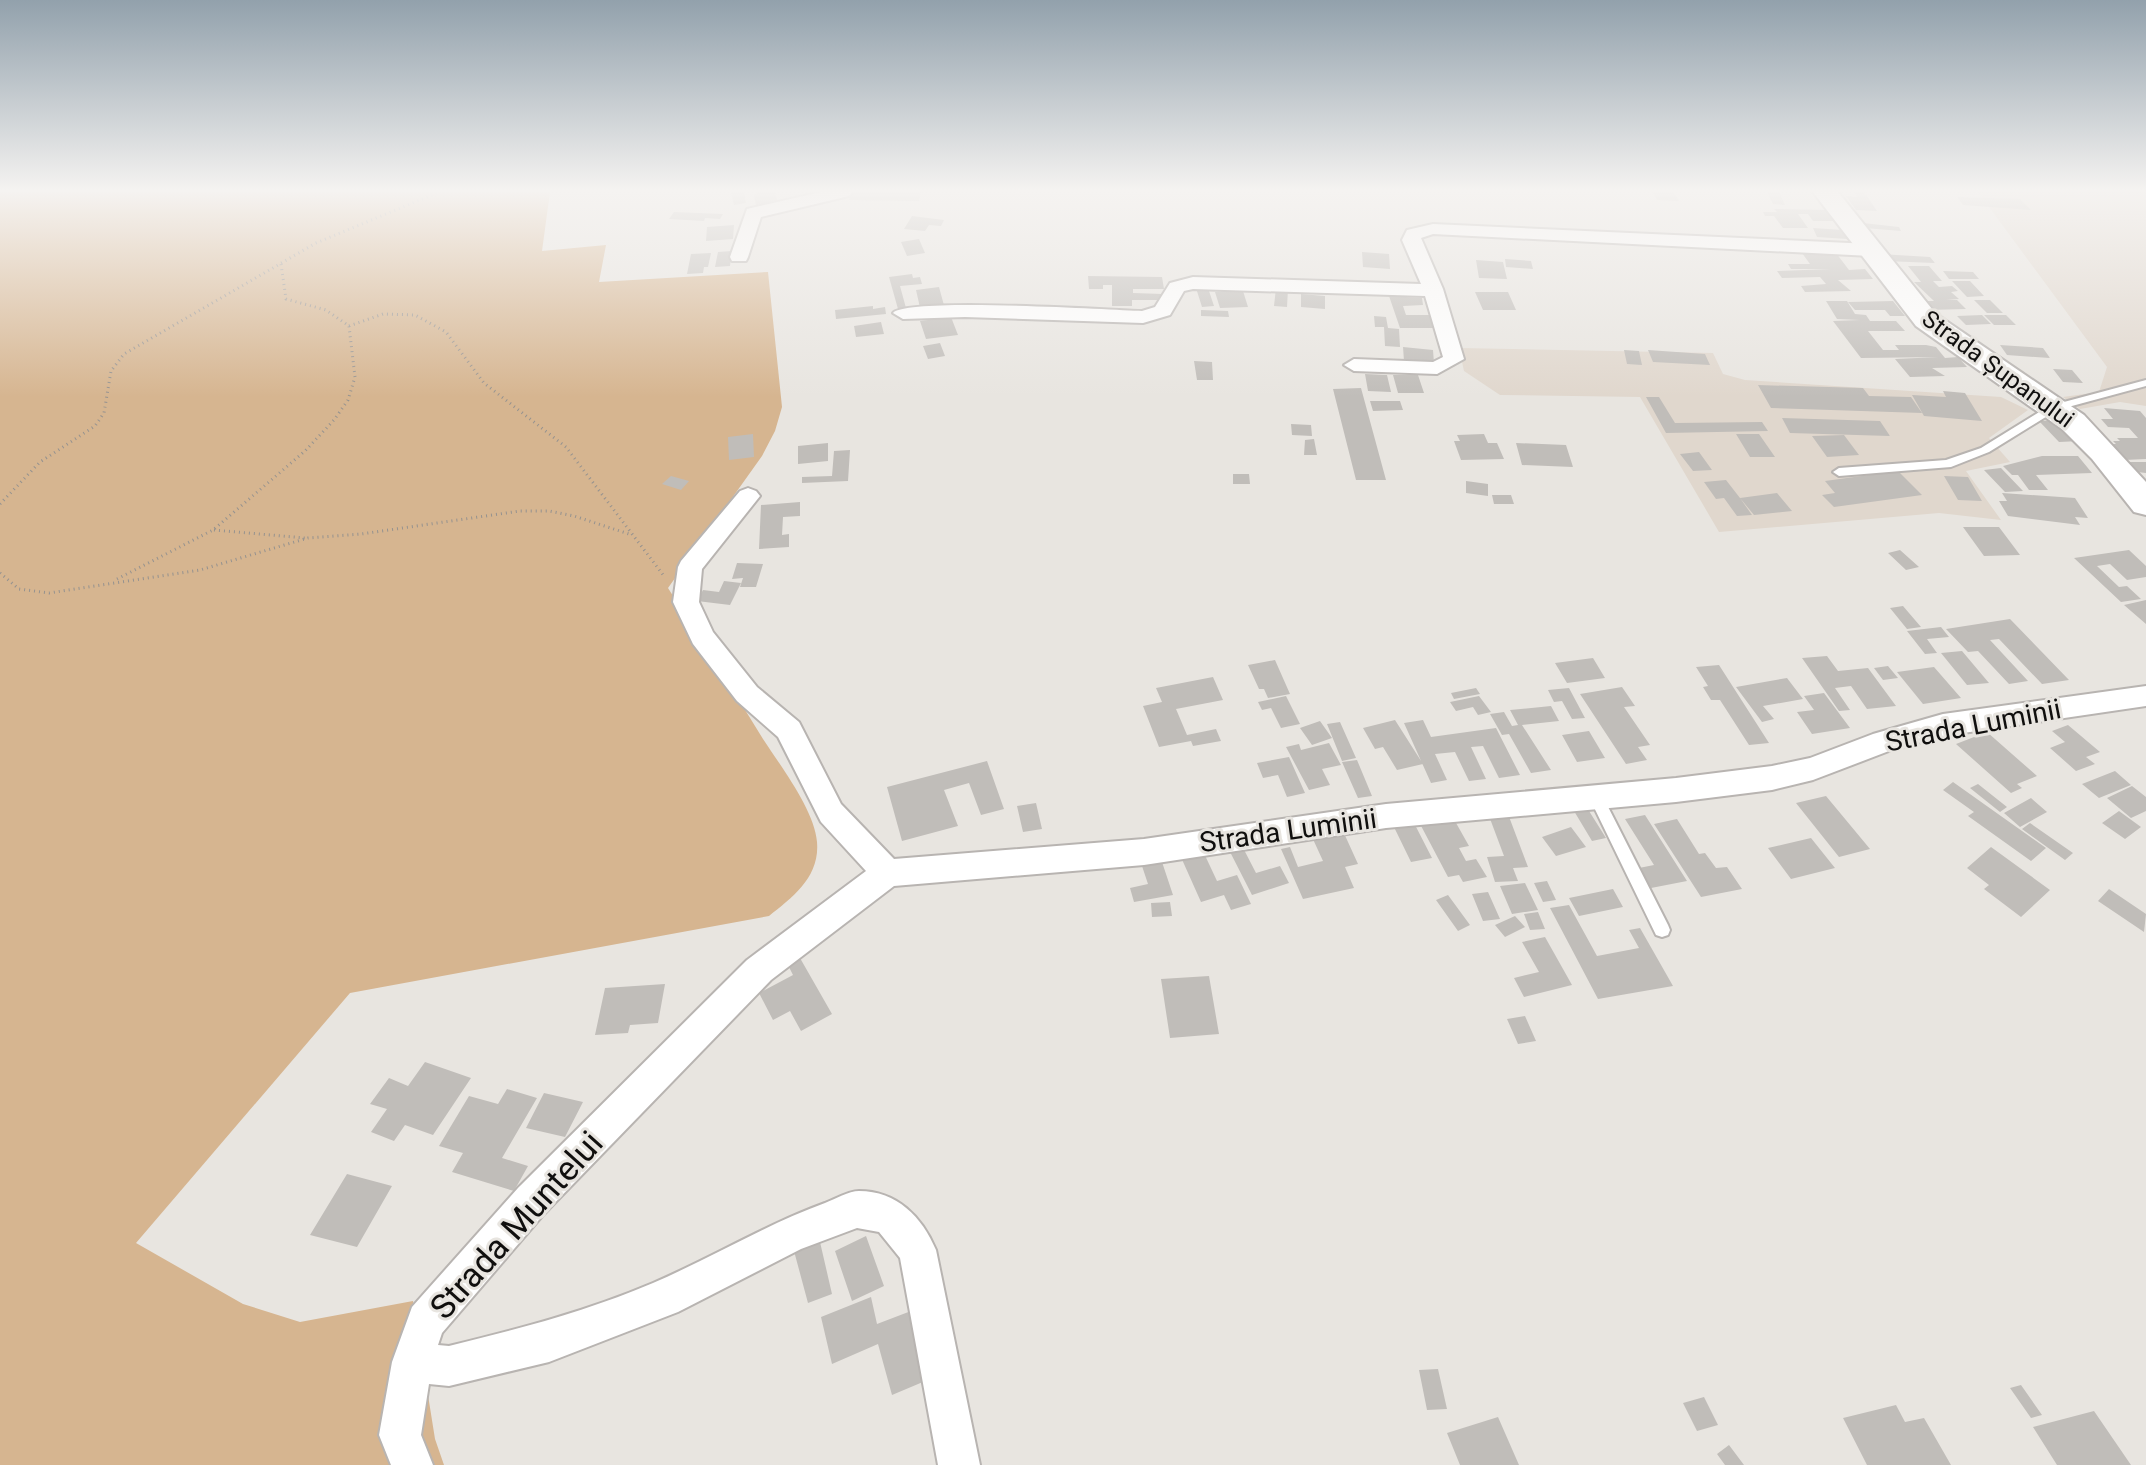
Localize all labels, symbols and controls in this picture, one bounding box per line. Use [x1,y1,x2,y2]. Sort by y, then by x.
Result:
street label: Strada Șupanului [1917,305,2079,433]
street label: Strada Luminii [1882,692,2064,759]
street label: Strada Luminii [1198,802,1379,859]
street label: Strada Muntelui [421,1123,611,1327]

